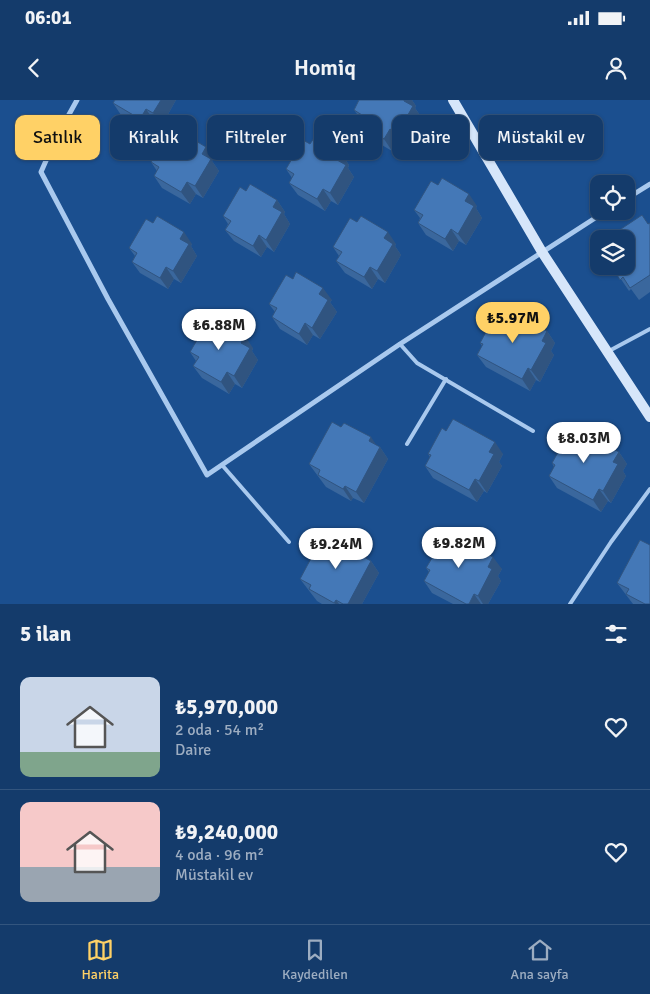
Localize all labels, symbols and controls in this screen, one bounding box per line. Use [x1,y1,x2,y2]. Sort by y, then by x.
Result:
text: 06:01 [25,6,72,30]
icon: back [20,54,48,82]
text: Homiq [294,54,356,81]
icon: person [602,54,630,82]
chip: Satılık [15,115,100,160]
chip: Kiralık [110,115,197,160]
chip: Filtreler [207,115,304,160]
chip: Yeni [314,115,382,160]
chip: Daire [392,115,469,160]
chip: Müstakil ev [479,115,603,160]
map controls [590,175,635,275]
button: locate [590,175,635,220]
button: layers [590,230,635,275]
pin: ₺5.97M [472,302,554,344]
pin: ₺6.88M [178,308,260,351]
text: ₺5.97M [487,308,539,328]
text: ₺6.88M [193,315,245,335]
pin: ₺8.03M [543,422,625,464]
text: ₺8.03M [558,428,610,448]
pin: ₺9.82M [418,526,500,569]
pin: ₺9.24M [295,528,377,570]
text: ₺9.82M [433,533,485,553]
text: ₺9.24M [310,534,362,554]
icon: filters [602,620,630,648]
text: 5 ilan [20,621,71,647]
text: ₺5,970,000 [175,694,278,720]
icon: home [60,697,120,757]
icon: heart [602,713,630,741]
text: 2 oda · 54 m² [175,720,264,740]
text: Daire [175,740,211,760]
text: ₺9,240,000 [175,819,278,845]
icon: home [60,822,120,882]
icon: heart [602,838,630,866]
text: 4 oda · 96 m² [175,845,264,865]
text: Müstakil ev [175,865,253,885]
tab: Harita [81,936,119,983]
tab: Kaydedilen [282,936,348,983]
tab: Ana sayfa [511,936,569,983]

